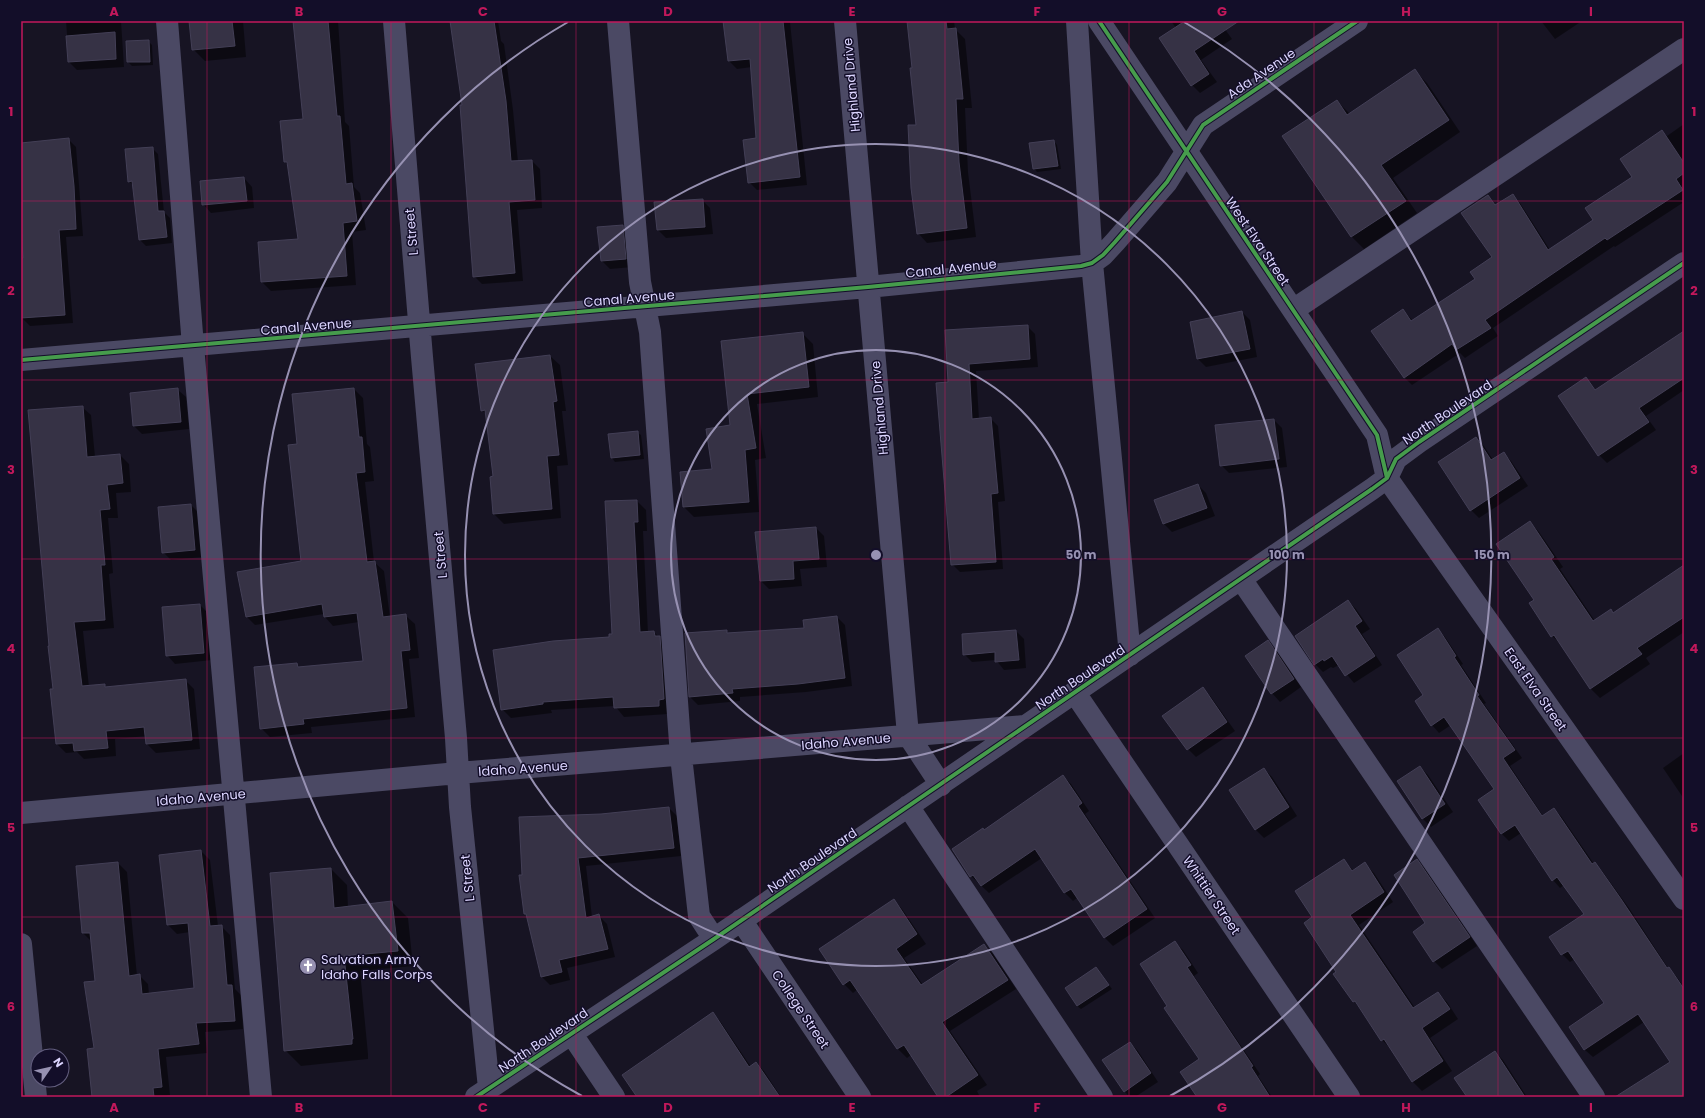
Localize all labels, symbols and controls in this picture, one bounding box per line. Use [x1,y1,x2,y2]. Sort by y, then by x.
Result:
text: A [109,2,119,21]
text: B [295,2,304,21]
text: C [478,2,488,21]
text: D [663,2,673,21]
text: E [848,2,856,21]
text: F [1033,2,1041,21]
text: G [1217,2,1227,21]
text: H [1401,2,1411,21]
text: I [1589,2,1593,21]
street label: Highland Drive [838,37,865,133]
street label: Ada Avenue [1223,44,1299,103]
text: 1 [9,102,13,121]
text: 1 [1692,102,1696,121]
street label: West Elva Street [1221,193,1294,290]
street label: L Street [400,207,423,256]
street label: Canal Avenue [905,254,998,283]
text: 2 [7,281,15,300]
text: 2 [1690,281,1698,300]
street label: Canal Avenue [583,285,675,312]
street label: Canal Avenue [260,313,352,340]
street label: Highland Drive [866,360,893,456]
street label: North Boulevard [1399,375,1496,449]
text: 3 [7,460,15,479]
text: 3 [1690,460,1698,479]
street label: L Street [429,530,452,579]
text: 50 m [1066,546,1097,563]
text: 100 m [1269,546,1305,563]
text: 150 m [1474,546,1510,563]
centre of rings [869,548,883,562]
text: 4 [7,639,16,658]
text: 4 [1690,639,1699,658]
street label: North Boulevard [1032,640,1129,714]
street label: East Elva Street [1500,644,1572,735]
street label: Idaho Avenue [801,728,892,755]
street label: Idaho Avenue [478,756,568,781]
street label: Idaho Avenue [156,784,247,811]
text: 5 [7,818,15,837]
text: 5 [1690,818,1698,837]
street label: North Boulevard [764,823,861,897]
street label: Whittier Street [1178,852,1245,939]
street label: L Street [456,853,479,902]
place label: Salvation Army Idaho Falls Corps [321,950,433,984]
church icon: Salvation Army Idaho Falls Corps [298,956,318,976]
street label: College Street [767,966,834,1053]
text: 6 [7,997,15,1016]
text: 6 [1690,997,1698,1016]
street label: North Boulevard [495,1003,592,1077]
north arrow [30,1048,70,1088]
text: N [49,1055,67,1070]
text: A [109,1098,119,1117]
text: B [295,1098,304,1117]
text: C [478,1098,488,1117]
text: D [663,1098,673,1117]
text: E [848,1098,856,1117]
text: F [1033,1098,1041,1117]
text: G [1217,1098,1227,1117]
text: H [1401,1098,1411,1117]
text: I [1589,1098,1593,1117]

